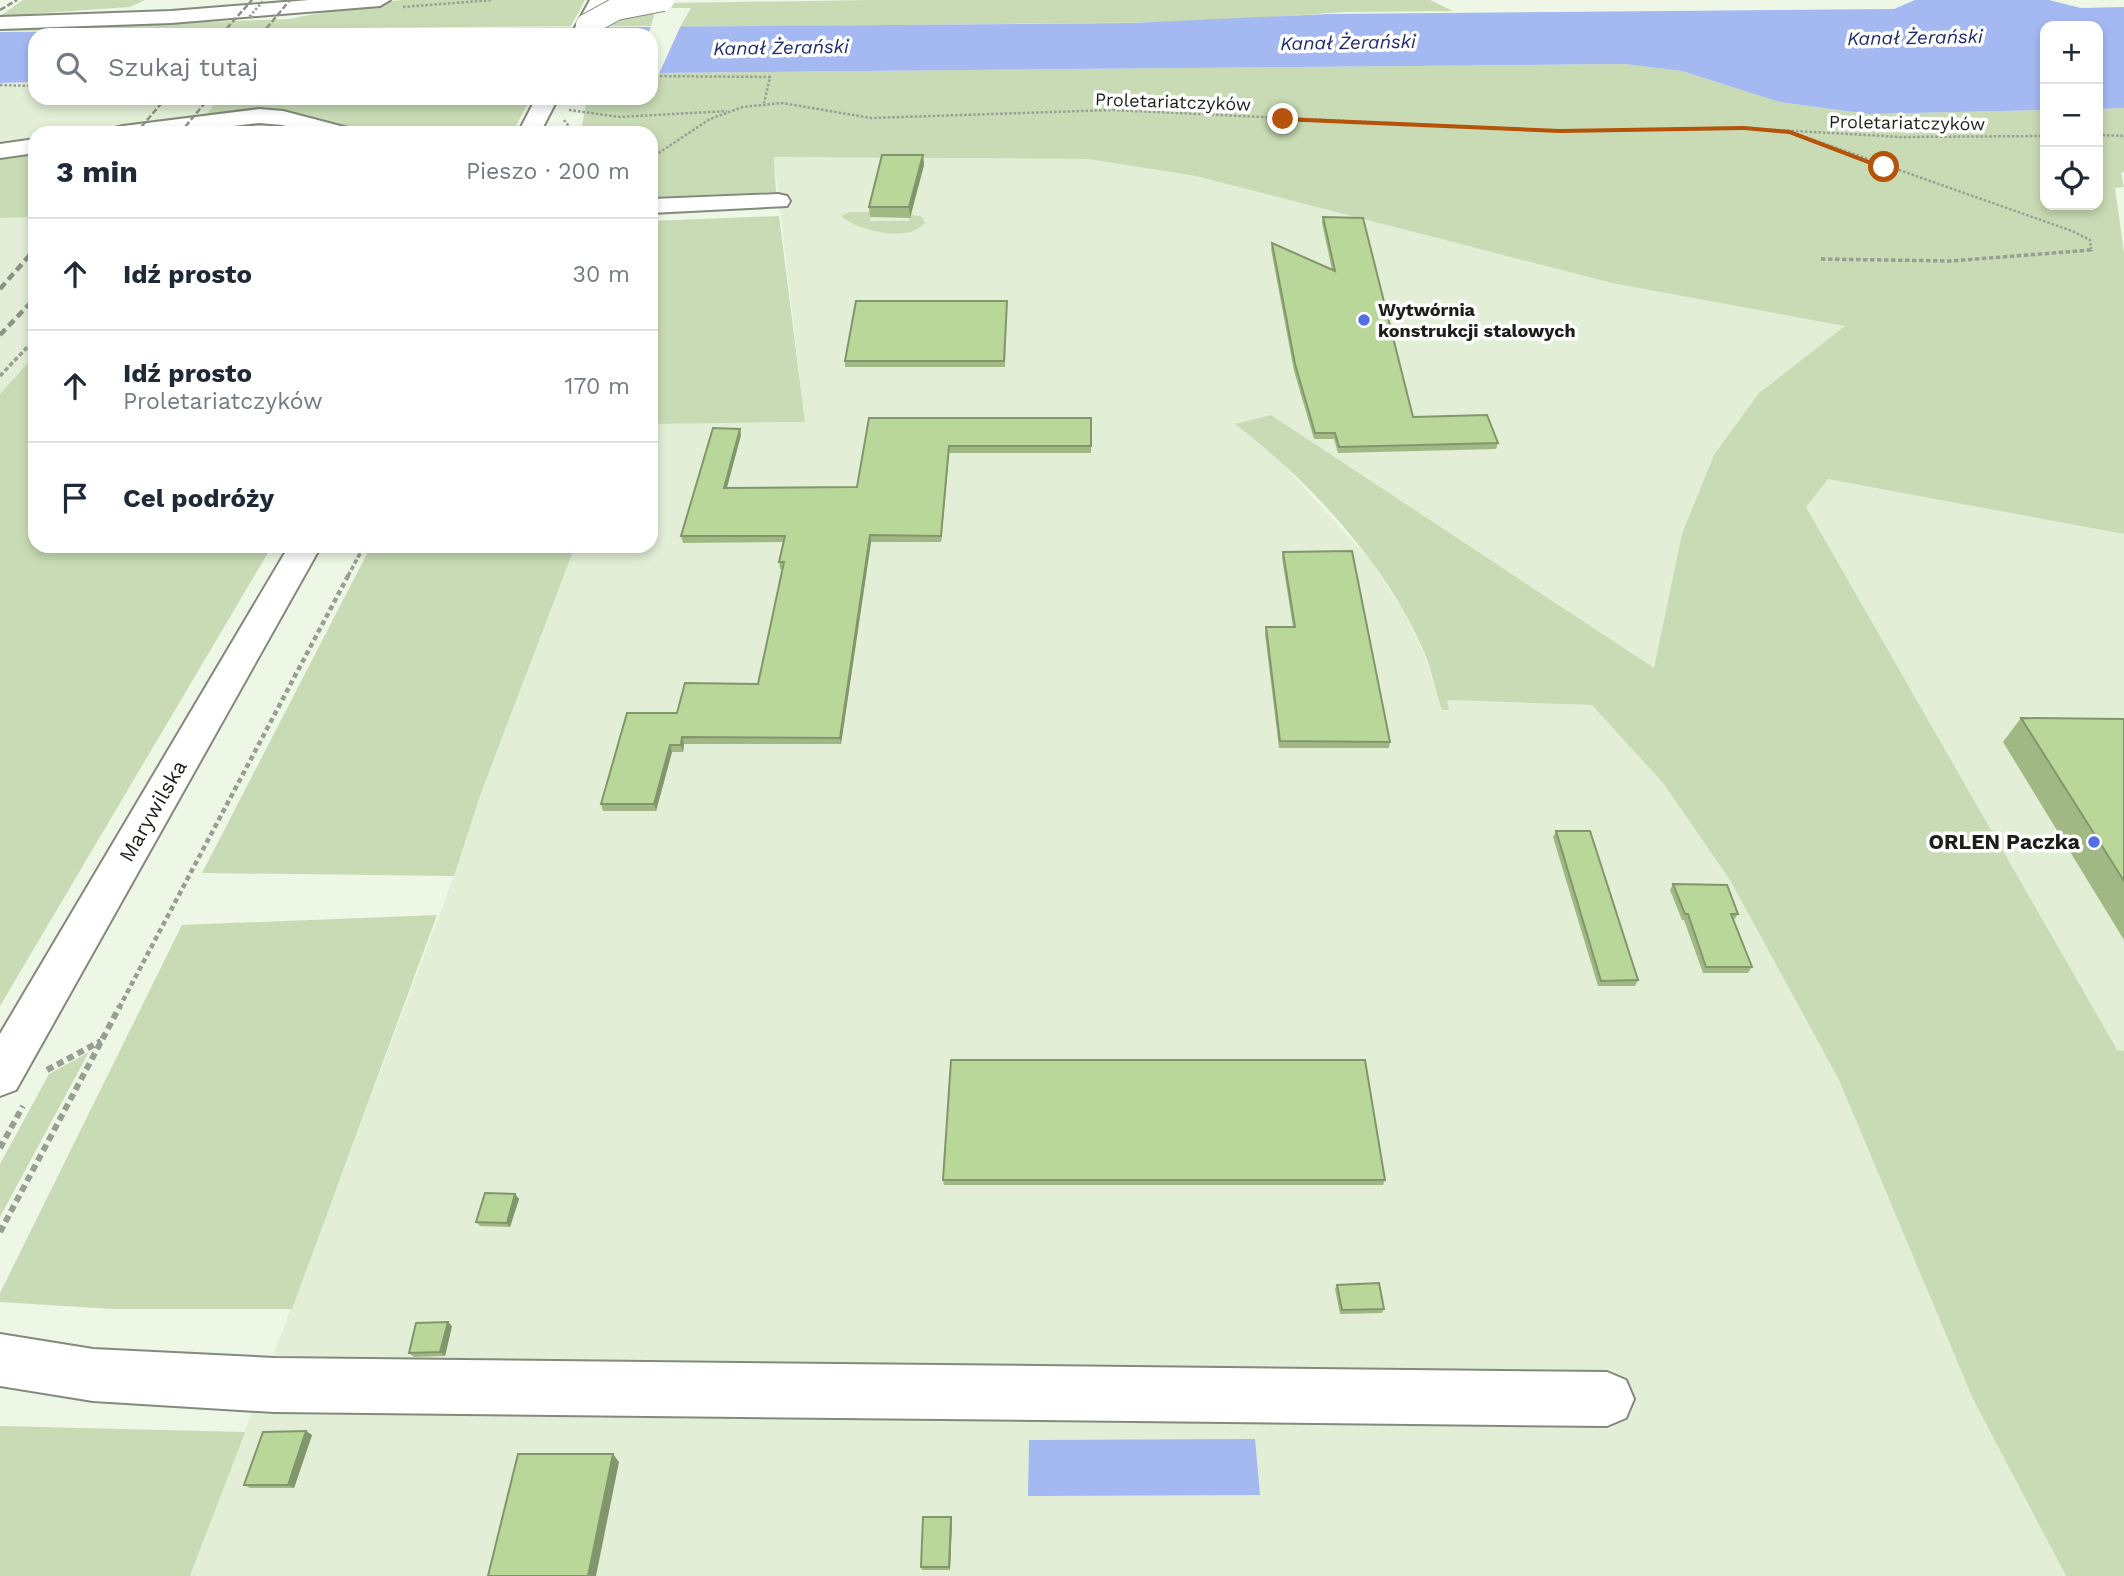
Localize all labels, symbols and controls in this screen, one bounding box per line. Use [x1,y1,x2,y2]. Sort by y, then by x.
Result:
map controls [2040,21,2103,210]
button: + [2040,21,2103,84]
water label: Kanał Żerański [1847,25,1984,50]
search box [28,28,658,105]
water label: Kanał Żerański [1280,30,1417,55]
water label: Kanał Żerański [713,35,850,60]
icon: search [52,48,90,86]
text: Szukaj tutaj [108,52,258,82]
button: − [2040,84,2103,147]
street label: Proletariatczyków [1095,88,1251,115]
route end [1267,103,1298,134]
street label: Proletariatczyków [1829,111,1985,134]
button: locate [2040,147,2103,210]
route start [1868,151,1899,182]
text: 3 min [56,154,138,189]
text: Pieszo · 200 m [466,158,630,185]
icon: ahead [56,255,94,293]
text: Idź prosto [123,259,252,289]
text: 30 m [573,261,630,288]
place label: Wytwórnia konstrukcji stalowych [1378,299,1576,341]
marker: Wytwórnia konstrukcji stalowych [1356,312,1372,328]
text: Idź prosto [123,358,252,388]
icon: ahead [56,367,94,405]
text: 170 m [565,373,630,400]
text: Proletariatczyków [123,388,322,415]
icon: arrive [56,479,94,517]
text: Cel podróży [123,483,274,513]
street label: Marywilska [113,755,192,866]
place label: ORLEN Paczka [1929,829,2081,854]
marker: ORLEN Paczka [2086,834,2102,850]

